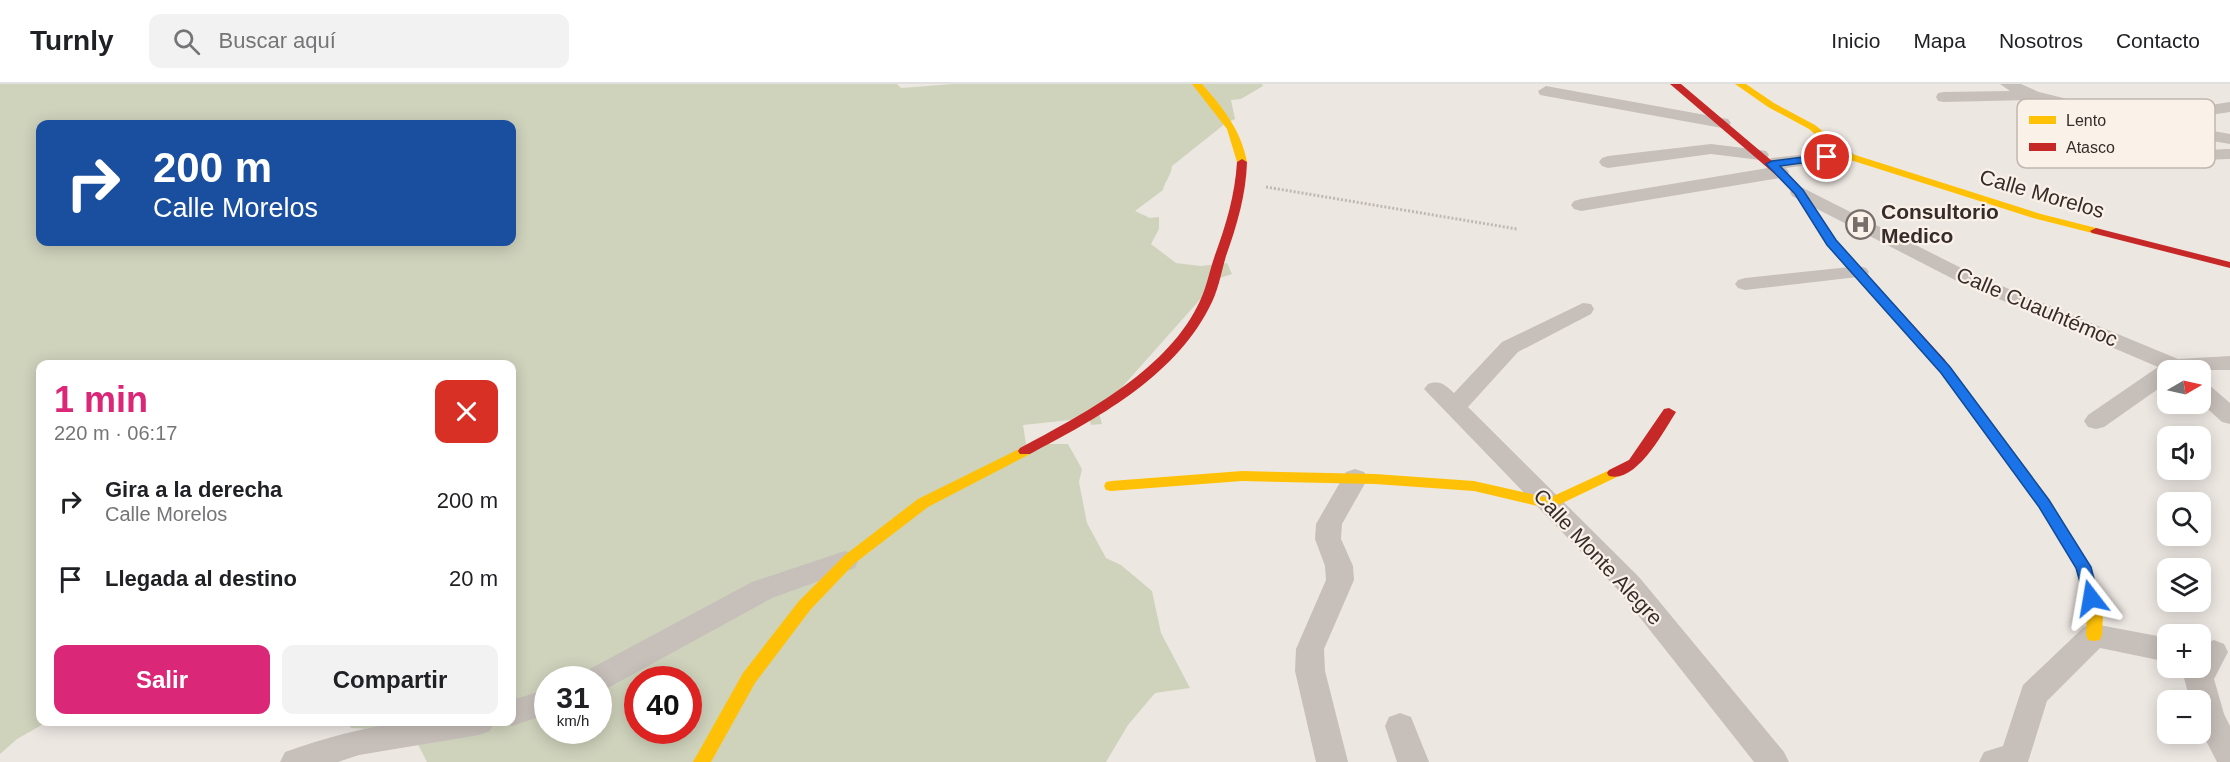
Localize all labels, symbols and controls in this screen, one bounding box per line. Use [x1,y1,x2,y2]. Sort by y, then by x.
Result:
search box [149,14,569,68]
text: Turnly [30,25,113,56]
icon: search [170,25,203,58]
text: Buscar aquí [218,28,336,53]
text: Inicio [1831,29,1880,52]
text: Mapa [1913,29,1966,52]
text: Nosotros [1999,29,2083,52]
text: Contacto [2116,29,2200,52]
legend [2017,99,2215,168]
text: Lento [2066,112,2106,129]
pin [1801,131,1852,182]
text: Atasco [2066,139,2115,156]
icon: arrive [1810,140,1843,173]
icon: right [54,144,132,222]
text: 200 m [153,144,272,191]
street label: Calle Morelos [1977,165,2107,222]
text: Calle Morelos [153,193,318,223]
place label: Consultorio Medico [1881,200,1999,247]
hospital icon: Consultorio Medico [1844,208,1876,240]
street label: Calle Cuauhtémoc [1953,262,2121,351]
north arrow [2157,360,2211,414]
map controls [2157,360,2211,744]
text: 1 min [54,379,148,420]
button: close [435,380,498,443]
text: 220 m · 06:17 [54,422,177,444]
button: sound [2157,426,2211,480]
text: Gira a la derecha [105,477,282,502]
street label: Calle Monte Alegre [1529,484,1667,629]
icon: right [54,485,87,518]
text: 200 m [437,488,498,513]
button: search [2157,492,2211,546]
text: Calle Morelos [105,503,227,525]
button: layers [2157,558,2211,612]
icon: arrive [54,563,87,596]
text: Llegada al destino [105,566,297,591]
text: 20 m [449,566,498,591]
position arrow [2059,566,2123,630]
button: + [2157,624,2211,678]
button: Salir [54,645,270,714]
button: Compartir [282,645,498,714]
speed limit sign: 40 [624,666,702,744]
text: 31 [556,681,590,714]
button: − [2157,690,2211,744]
text: km/h [557,712,589,729]

